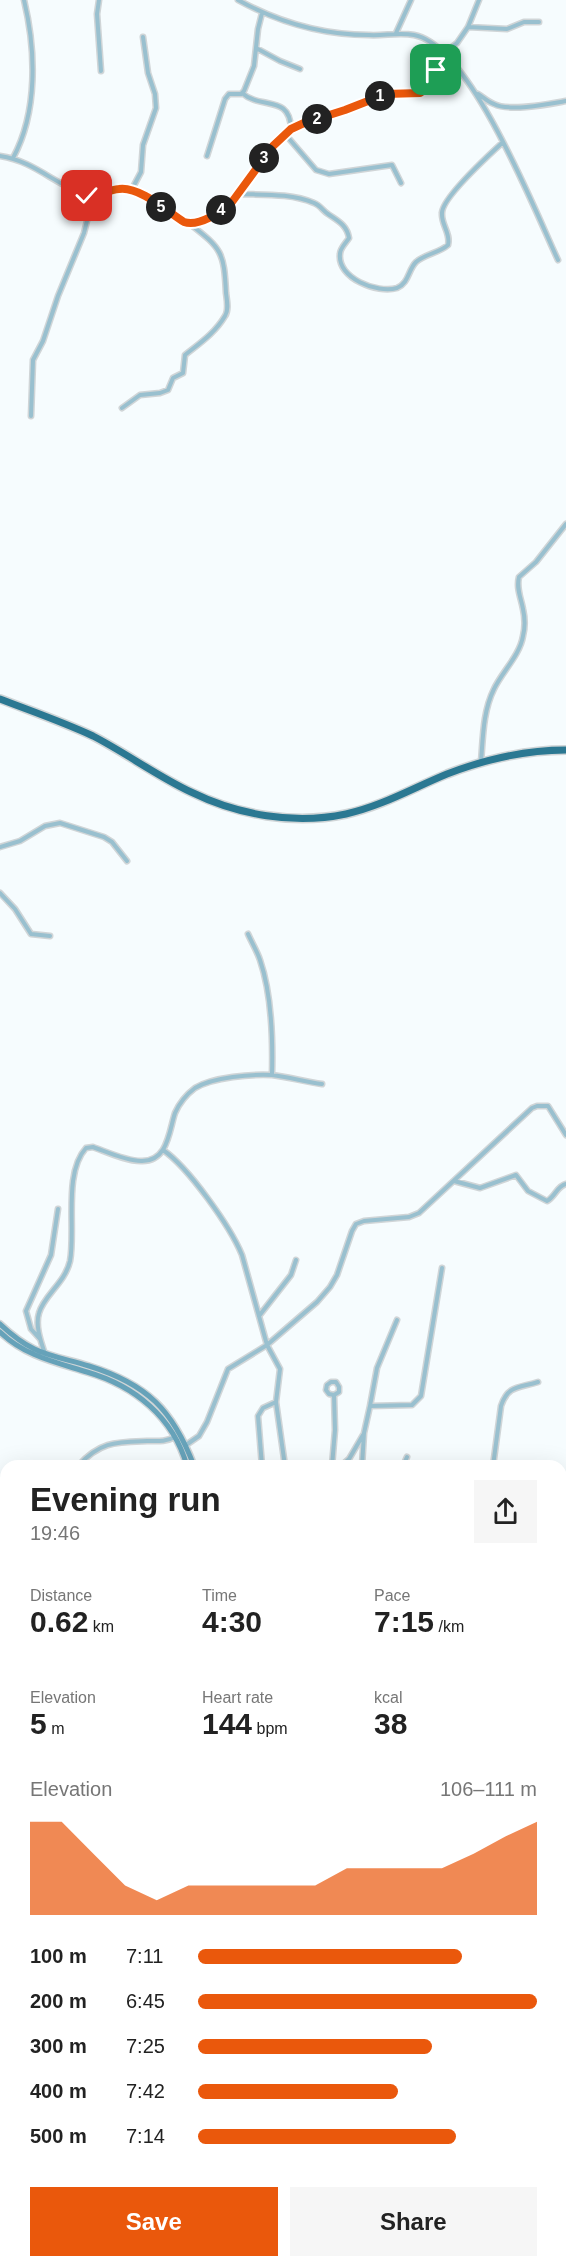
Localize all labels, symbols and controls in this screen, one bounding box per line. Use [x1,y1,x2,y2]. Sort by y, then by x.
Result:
pin [410,44,461,95]
icon: arrive [419,53,452,86]
pin: 1 [365,81,395,111]
text: 1 [376,87,384,104]
pin: 2 [302,104,332,134]
text: 2 [313,110,321,127]
pin: 3 [249,143,279,173]
text: 3 [260,149,268,166]
pin [61,170,112,221]
icon: check [70,179,103,212]
pin: 5 [146,192,176,222]
pin: 4 [206,195,236,225]
text: 5 [157,198,165,215]
text: 4 [217,201,225,218]
button: share [474,1480,537,1543]
text: Evening run [30,1481,221,1518]
text: 19:46 [30,1522,80,1544]
text: Distance [30,1587,92,1604]
text: Time [202,1587,237,1604]
text: Pace [374,1587,410,1604]
text: 0.62 [30,1605,88,1638]
text: 4:30 [202,1605,262,1638]
text: 7:15 [374,1605,434,1638]
text: km [88,1618,114,1635]
text: /km [434,1618,464,1635]
text: Elevation [30,1689,96,1706]
text: Heart rate [202,1689,273,1706]
text: kcal [374,1689,402,1706]
text: 5 [30,1707,47,1740]
text: 144 [202,1707,252,1740]
text: 38 [374,1707,407,1740]
text: m [47,1720,64,1737]
text: bpm [252,1720,288,1737]
text: Elevation [30,1778,112,1800]
text: 106–111 m [440,1778,537,1800]
text: 100 m [30,1945,87,1967]
text: 7:11 [126,1945,163,1967]
text: 200 m [30,1990,87,2012]
text: 6:45 [126,1990,165,2012]
text: 300 m [30,2035,87,2057]
text: 7:25 [126,2035,165,2057]
text: 400 m [30,2080,87,2102]
text: 7:42 [126,2080,165,2102]
text: 500 m [30,2125,87,2147]
text: 7:14 [126,2125,165,2147]
button: Save [30,2187,278,2256]
button: Share [290,2187,537,2256]

